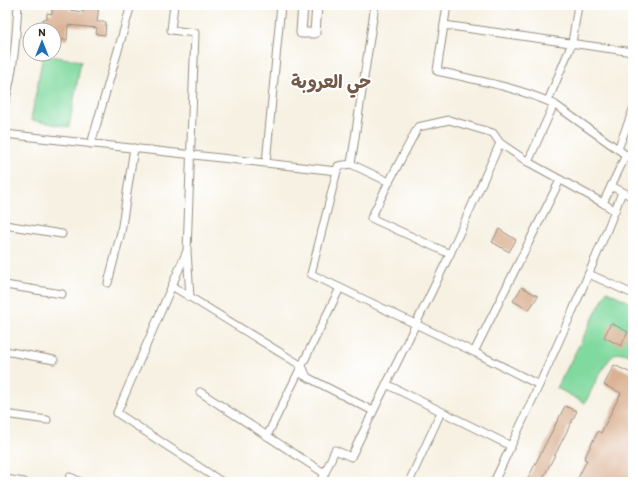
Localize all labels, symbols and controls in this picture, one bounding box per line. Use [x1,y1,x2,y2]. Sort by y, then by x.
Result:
north arrow [22,22,62,62]
text: N [38,26,46,39]
district label: حي العروبة [291,71,371,98]

